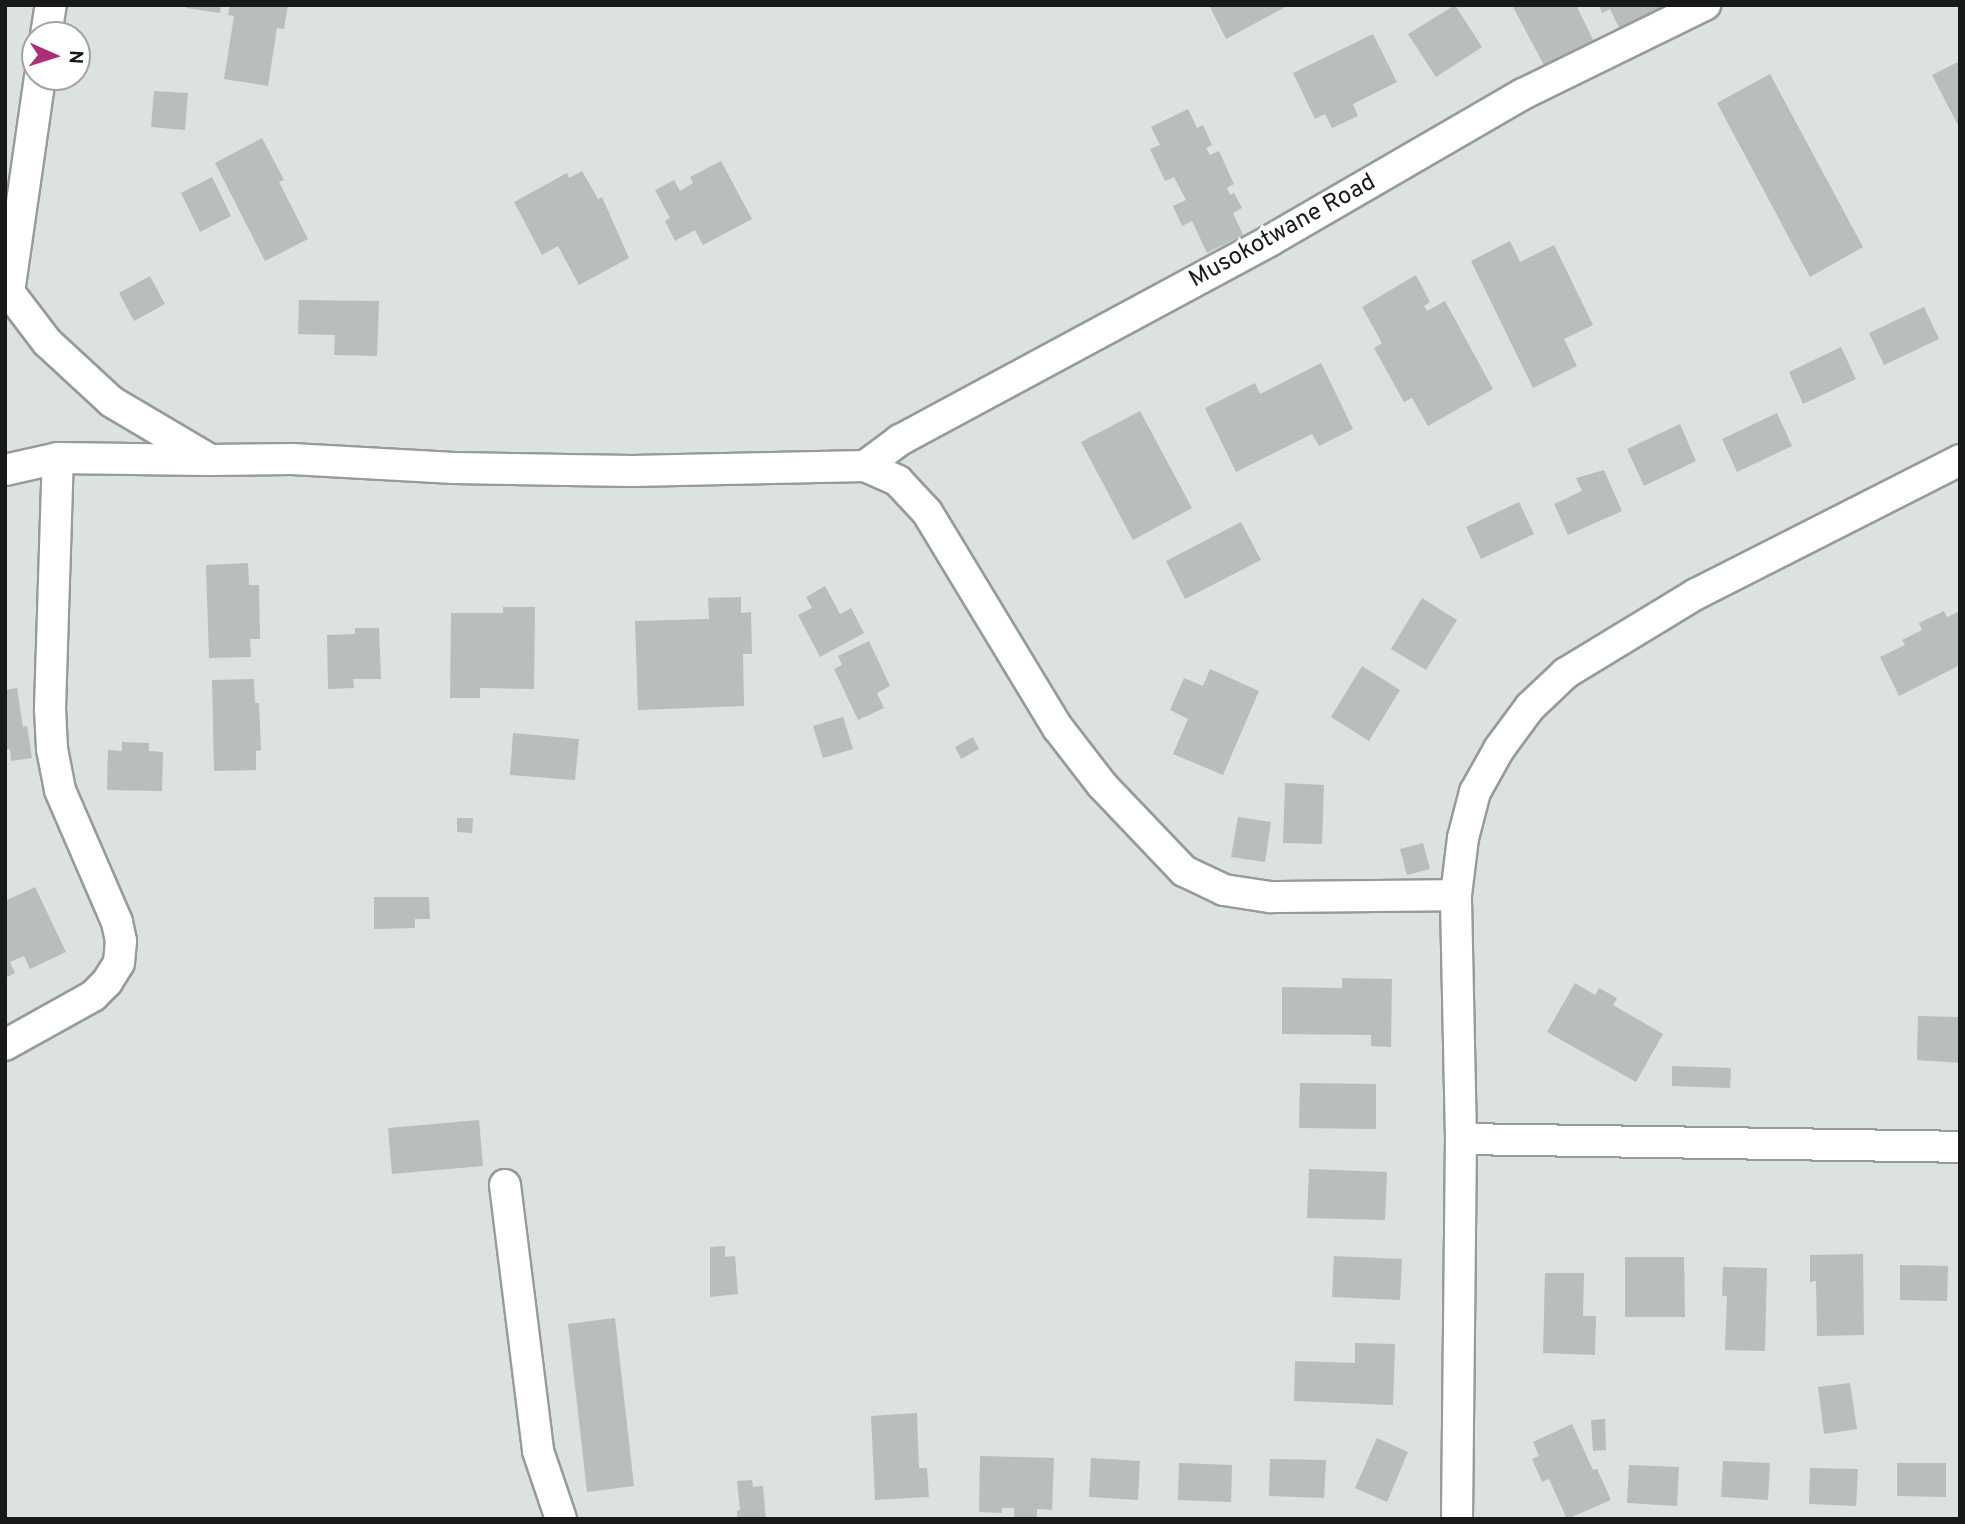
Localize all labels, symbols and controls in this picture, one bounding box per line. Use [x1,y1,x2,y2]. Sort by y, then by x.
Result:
north arrow [21,21,91,91]
text: N [63,50,87,64]
street label: Musokotwane Road [1185,169,1381,295]

